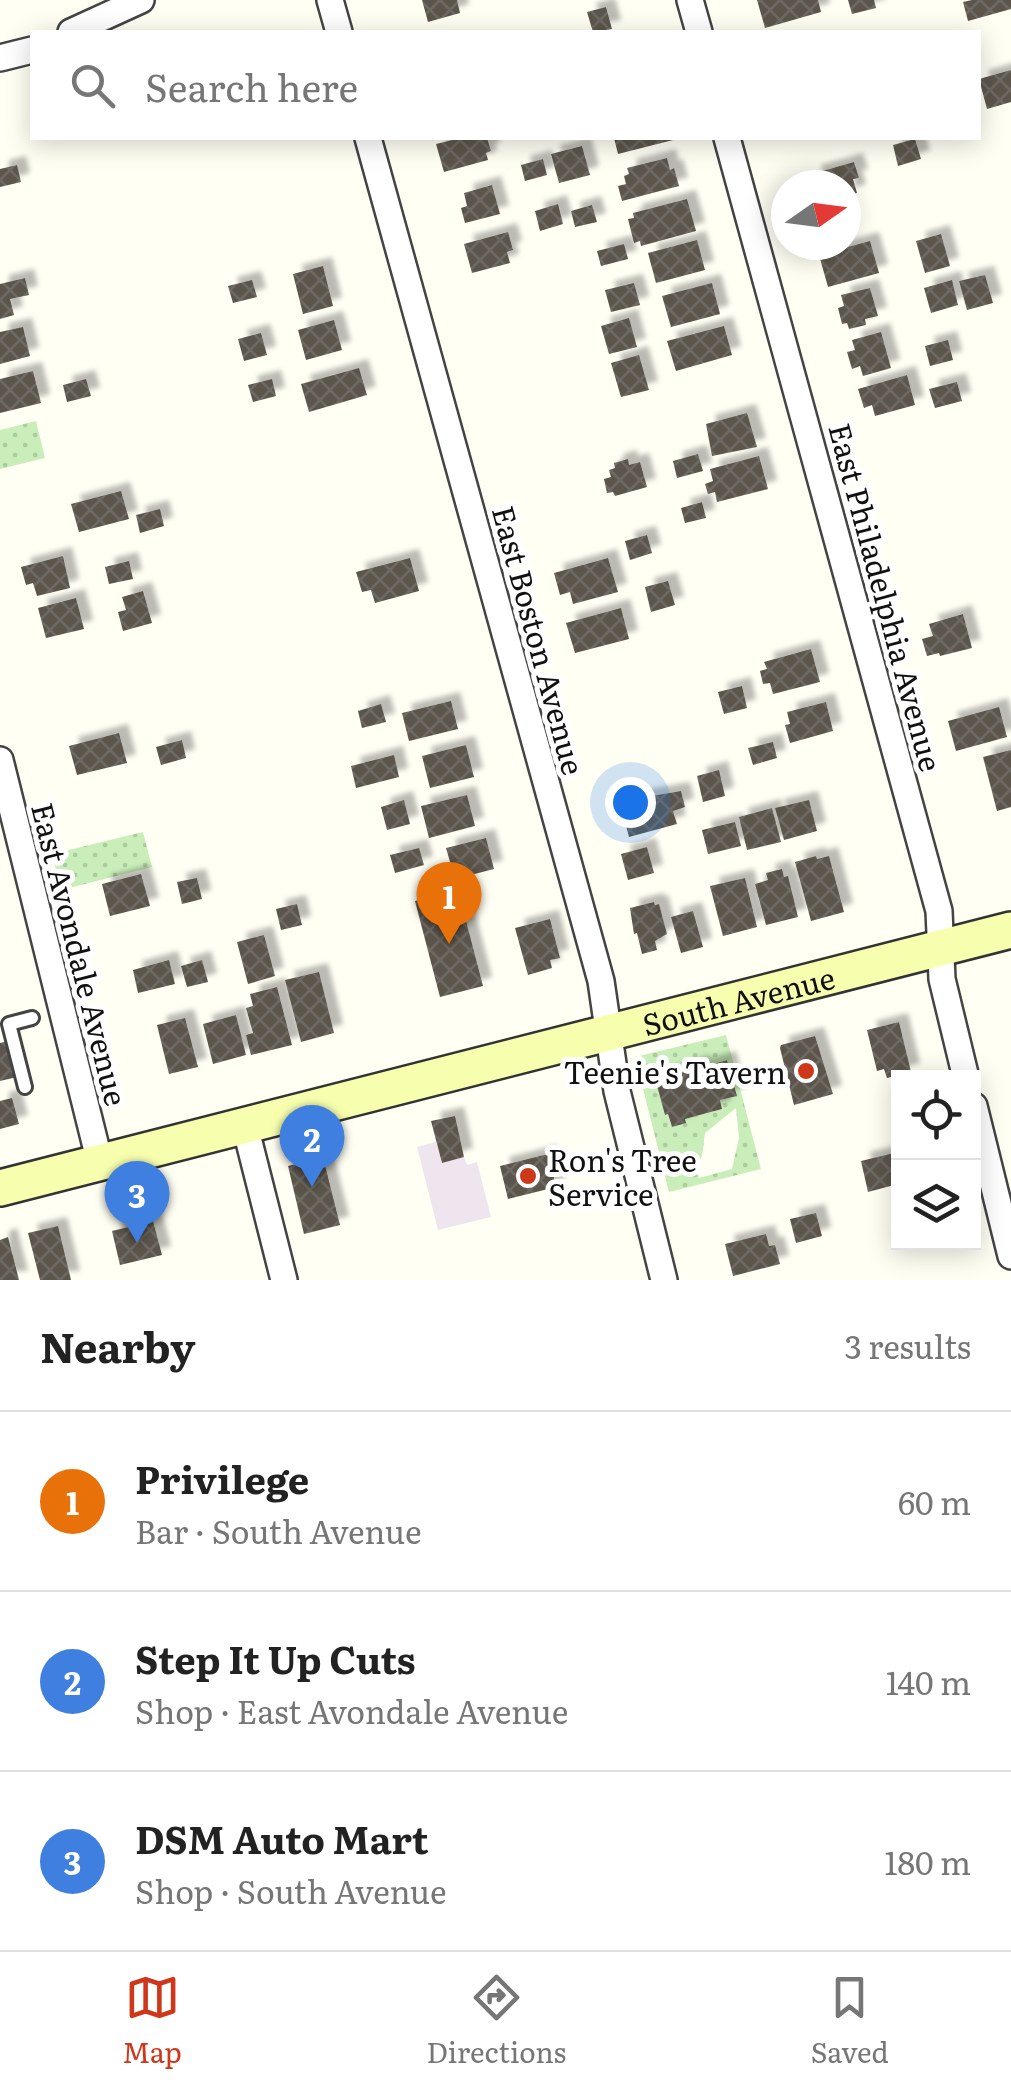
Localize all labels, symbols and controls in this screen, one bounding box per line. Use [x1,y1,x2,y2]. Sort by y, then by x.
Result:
search box [30,30,981,140]
text: Search here [145,57,358,114]
icon: search [65,58,120,113]
north arrow [771,170,861,260]
street label: East Philadelphia Avenue [819,418,955,776]
street label: East Boston Avenue [483,501,597,779]
your location [605,777,656,828]
street label: East Avondale Avenue [22,798,140,1110]
pin: 1 [416,862,482,944]
street label: South Avenue [637,954,839,1045]
place label: Teenie's Tavern [564,1049,786,1093]
marker: Teenie's Tavern [795,1060,817,1082]
map controls [891,1070,981,1250]
button: locate [891,1070,981,1160]
pin: 2 [280,1104,344,1187]
place label: Ron's Tree Service [548,1137,697,1215]
pin: 3 [104,1160,170,1243]
button: layers [891,1160,981,1250]
marker: Ron's Tree Service [517,1165,539,1187]
text: Nearby [40,1314,196,1376]
text: 3 results [845,1321,971,1369]
text: Privilege [135,1449,309,1506]
text: 1 [66,1477,79,1525]
text: 60 m [898,1477,971,1525]
text: Bar · South Avenue [135,1506,422,1554]
text: Step It Up Cuts [135,1629,416,1686]
text: 2 [64,1657,81,1705]
text: 140 m [886,1657,971,1705]
text: Shop · East Avondale Avenue [135,1686,568,1734]
text: DSM Auto Mart [135,1809,429,1866]
text: 3 [64,1837,81,1885]
text: 180 m [884,1837,971,1885]
text: Shop · South Avenue [135,1866,447,1914]
tab: Map [122,1970,182,2072]
tab: Directions [426,1970,566,2072]
tab: Saved [811,1970,889,2072]

